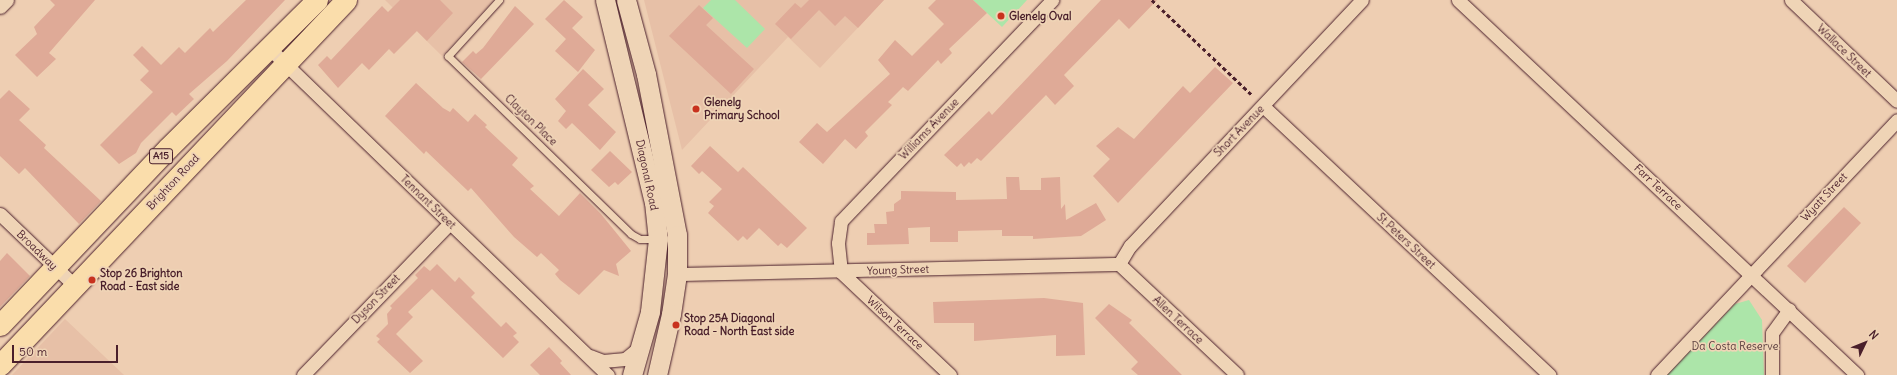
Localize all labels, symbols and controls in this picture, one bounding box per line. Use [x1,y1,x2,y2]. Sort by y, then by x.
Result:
place label: Glenelg Oval [1009,9,1071,23]
marker: Glenelg Oval [996,11,1006,21]
street label: Wallace Street [1814,22,1874,80]
street label: Clayton Place [502,92,560,148]
place label: Glenelg Primary School [704,96,780,122]
street label: Williams Avenue [896,96,962,162]
street label: Short Avenue [1211,103,1267,159]
marker: Glenelg Primary School [691,104,701,114]
street label: Diagonal Road [633,138,661,212]
road number: A15 [149,148,173,164]
street label: Brighton Road [144,151,202,213]
street label: Farr Terrace [1631,161,1685,213]
street label: Wyatt Street [1798,170,1850,224]
street label: Tennant Street [398,172,458,232]
street label: St Peters Street [1374,210,1438,272]
street label: Broadway [14,227,60,273]
street label: Young Street [867,262,929,278]
place label: Stop 26 Brighton Road - East side [100,267,182,293]
street label: Dyson Street [349,272,403,326]
marker: Stop 26 Brighton Road - East side [87,275,97,285]
street label: Wilson Terrace [864,293,926,353]
street label: Allen Terrace [1150,293,1206,347]
place label: Stop 25A Diagonal Road - North East side [684,312,794,338]
marker: Stop 25A Diagonal Road - North East side [671,320,681,330]
north arrow [1845,323,1885,363]
text: N [1866,327,1881,342]
scale bar [14,337,120,363]
park label: Da Costa Reserve [1692,339,1778,353]
text: 50 m [19,344,47,359]

